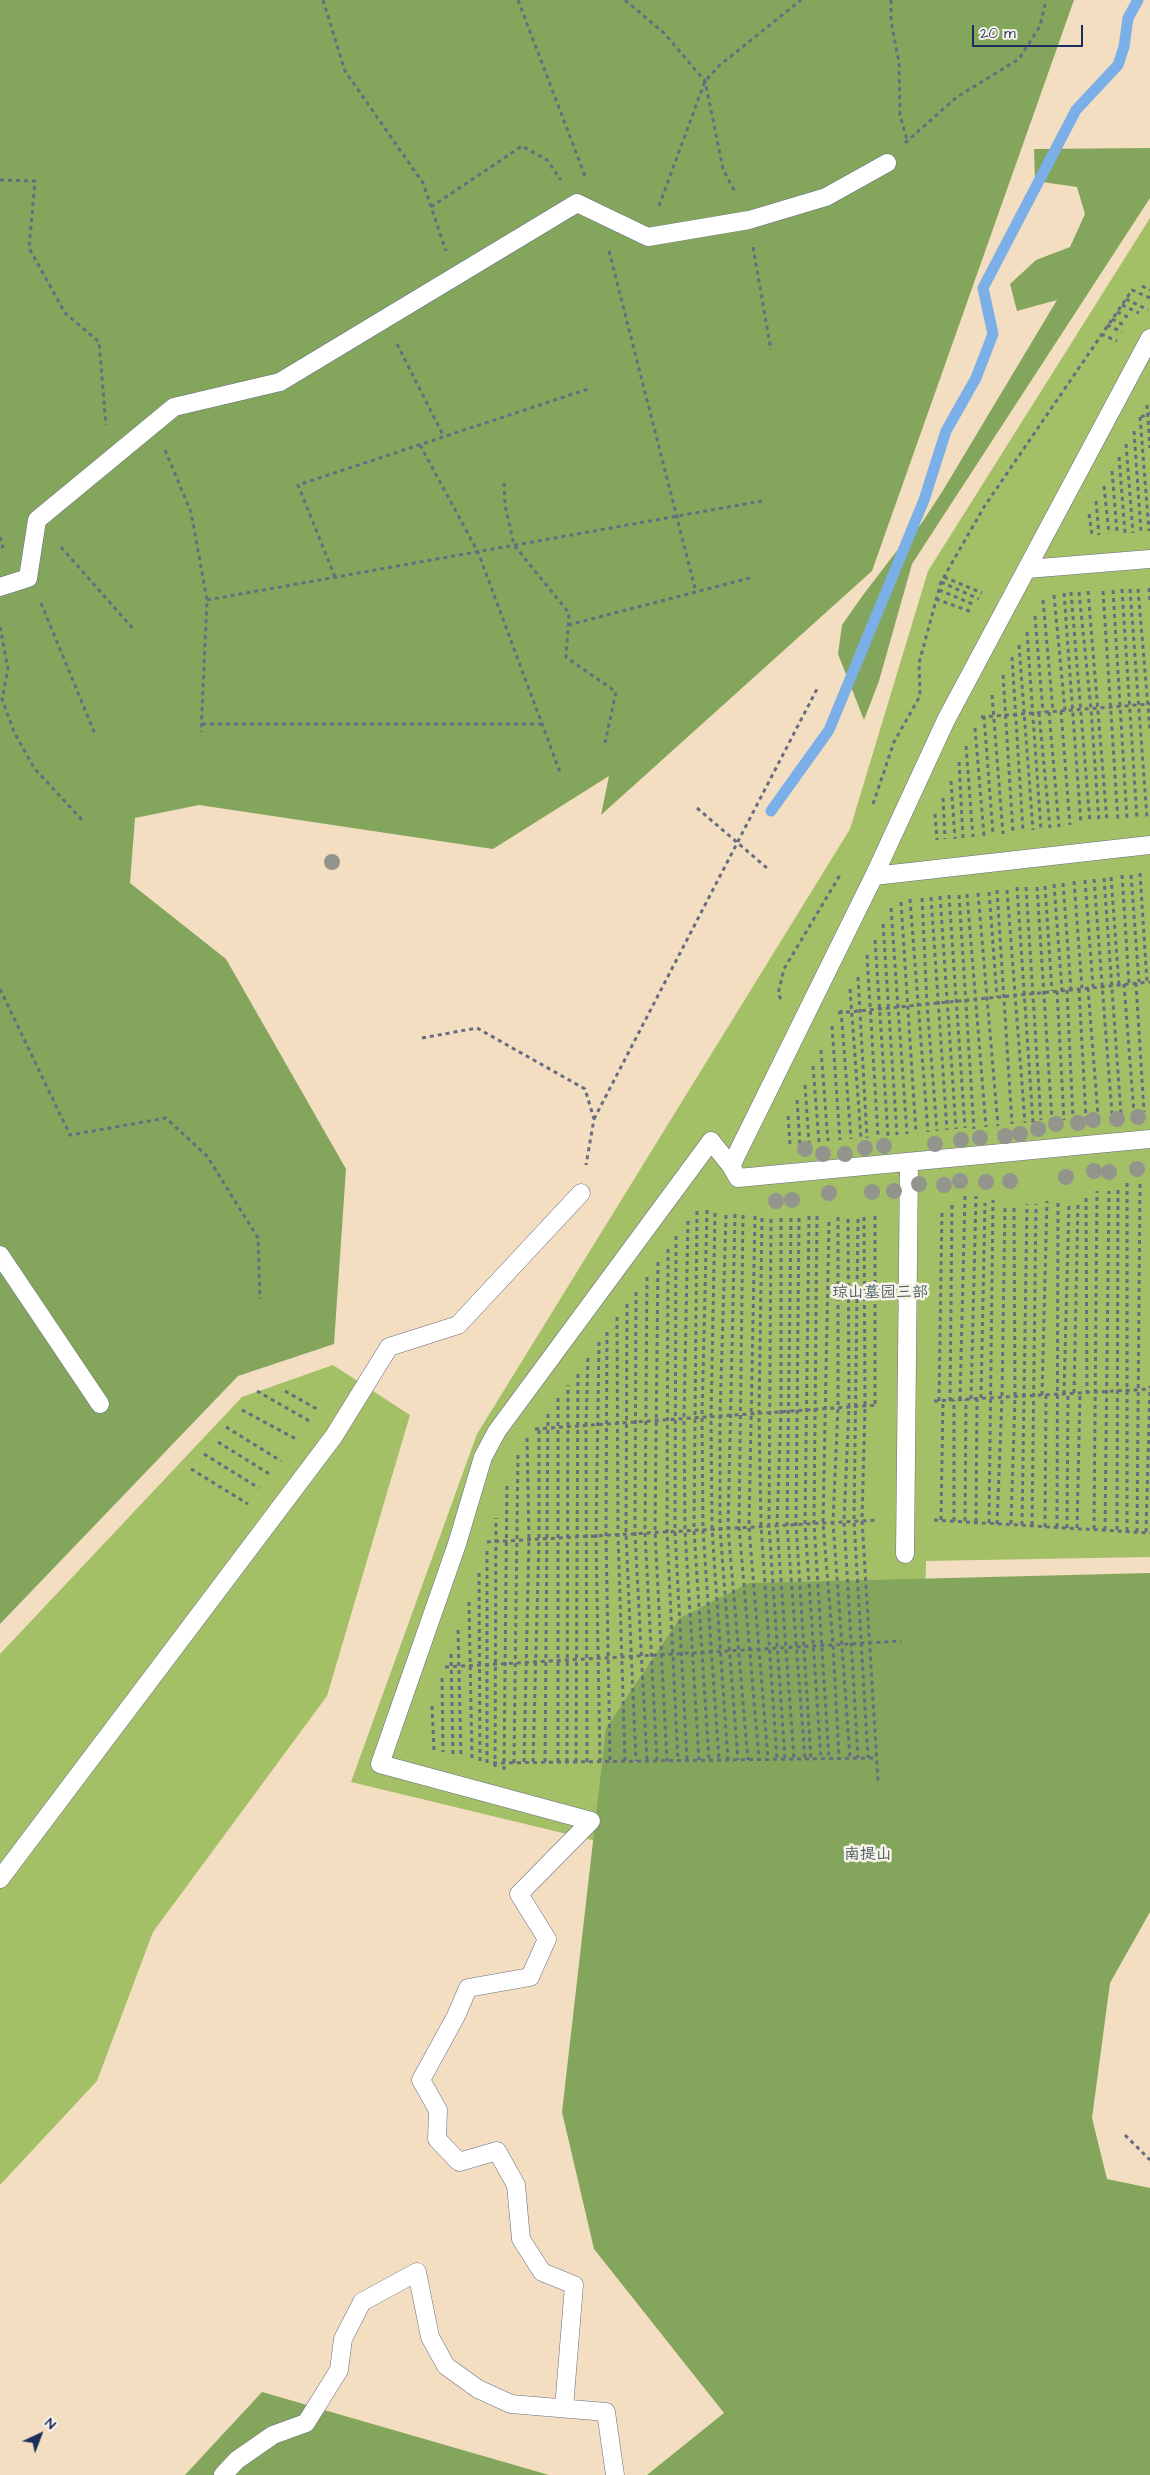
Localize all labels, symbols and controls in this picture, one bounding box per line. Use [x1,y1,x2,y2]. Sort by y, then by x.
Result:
scale bar [975,15,1086,47]
text: 20 m [980,23,1016,44]
park label: 琼山墓园三部 [832,1284,928,1304]
park label: 南提山 [844,1846,892,1866]
north arrow [15,2410,65,2460]
text: N [40,2414,60,2434]

